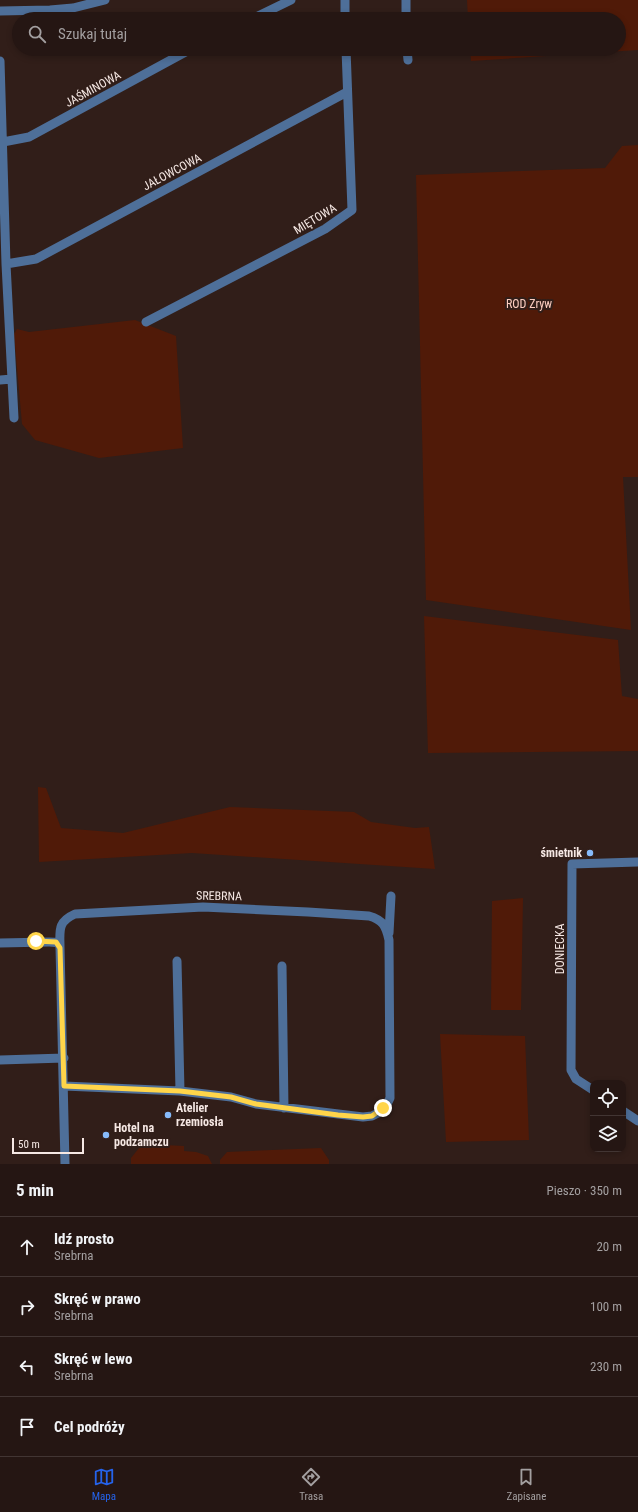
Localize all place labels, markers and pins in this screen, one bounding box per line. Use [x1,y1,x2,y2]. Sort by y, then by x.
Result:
place label: śmietnik [541,846,582,860]
marker: śmietnik [585,848,595,858]
place label: Atelier rzemiosła [176,1101,224,1129]
marker: Atelier rzemiosła [163,1110,173,1120]
place label: Hotel na podzamczu [114,1121,169,1149]
marker: Hotel na podzamczu [101,1130,111,1140]

